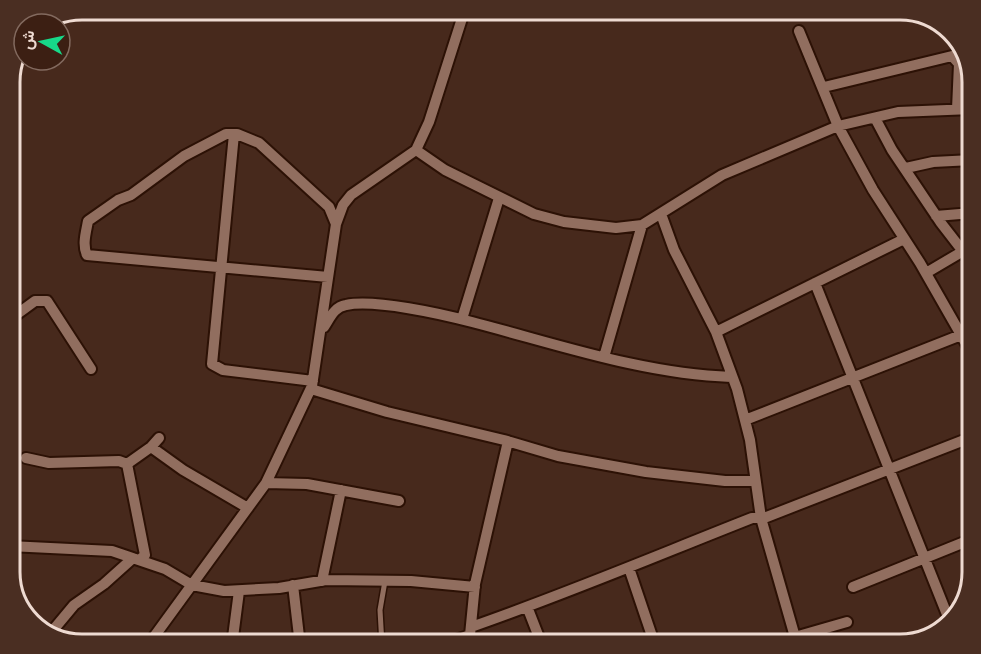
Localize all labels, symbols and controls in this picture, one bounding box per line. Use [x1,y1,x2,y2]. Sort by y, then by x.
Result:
north arrow [12,12,72,72]
text: ش [16,29,38,51]

